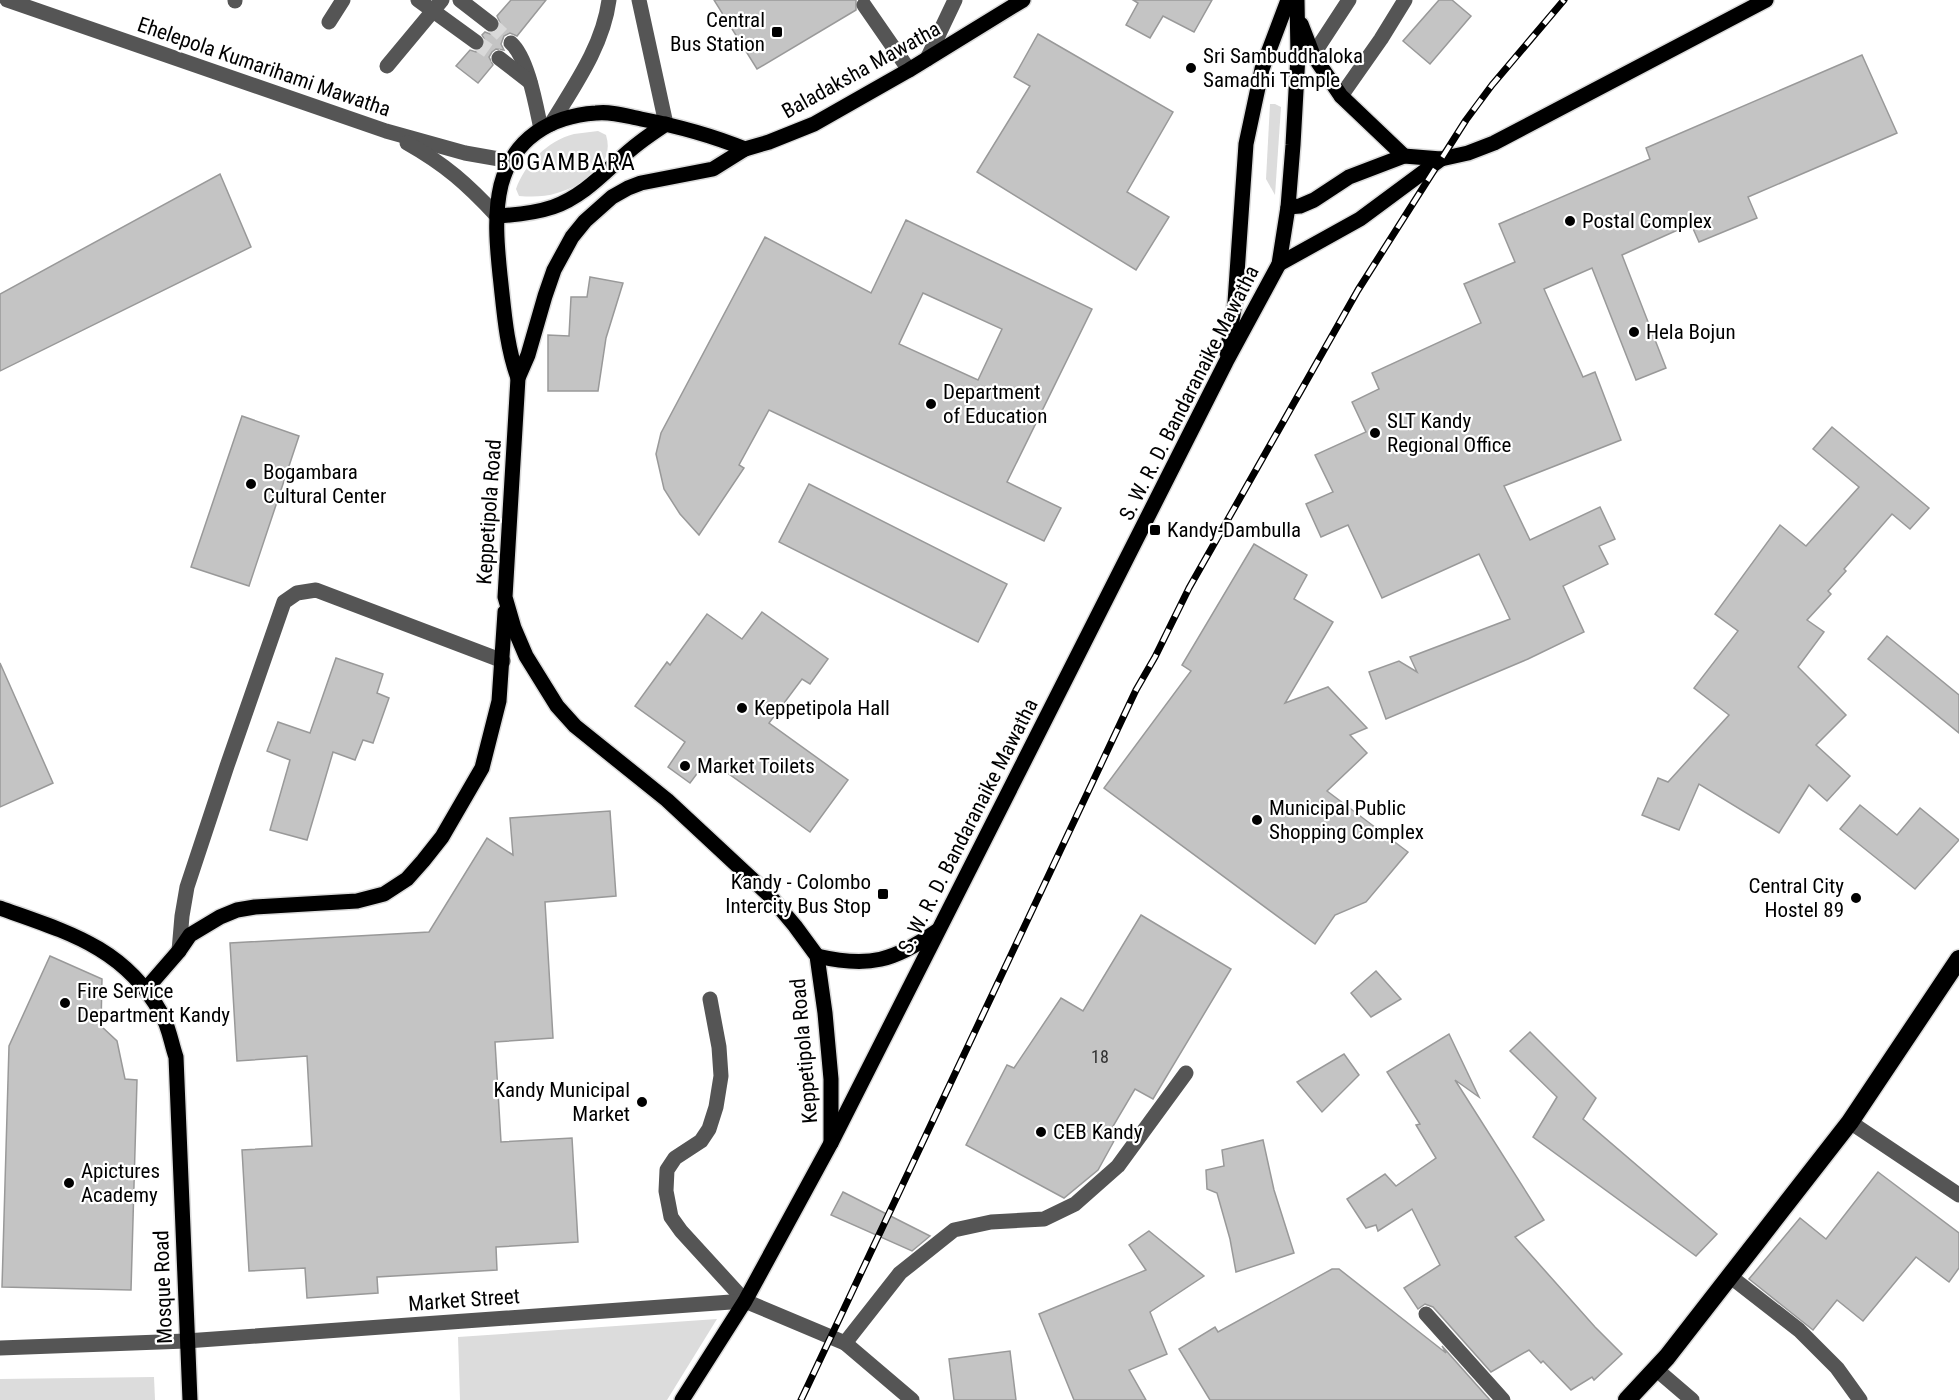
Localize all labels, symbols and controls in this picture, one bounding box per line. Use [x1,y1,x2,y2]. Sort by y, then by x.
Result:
place label: Central Bus Station [670,8,765,56]
street label: Ehelepola Kumarihami Mawatha [134,12,394,122]
street label: Baladaksha Mawatha [778,17,944,123]
marker: Central Bus Station [770,25,784,39]
place label: Sri Sambuddhaloka Samadhi Temple [1203,44,1363,92]
marker: Sri Sambuddhaloka Samadhi Temple [1184,61,1198,75]
district label: BOGAMBARA [496,148,636,176]
place label: Postal Complex [1582,209,1712,233]
marker: Postal Complex [1563,214,1577,228]
street label: S. W. R. D. Bandaranaike Mawatha [1114,262,1264,524]
place label: Hela Bojun [1646,320,1736,344]
marker: Hela Bojun [1627,325,1641,339]
place label: Department of Education [943,380,1047,428]
marker: Department of Education [924,397,938,411]
place label: SLT Kandy Regional Office [1387,409,1512,457]
marker: SLT Kandy Regional Office [1368,426,1382,440]
street label: Keppetipola Road [472,439,506,585]
place label: Bogambara Cultural Center [263,460,386,508]
marker: Bogambara Cultural Center [244,477,258,491]
place label: Kandy-Dambulla [1167,518,1301,542]
marker: Kandy-Dambulla [1148,523,1162,537]
street label: S. W. R. D. Bandaranaike Mawatha [893,695,1043,957]
place label: Keppetipola Hall [754,696,890,720]
marker: Keppetipola Hall [735,701,749,715]
place label: Market Toilets [697,754,815,778]
marker: Market Toilets [678,759,692,773]
place label: Municipal Public Shopping Complex [1269,796,1424,844]
marker: Municipal Public Shopping Complex [1250,813,1264,827]
place label: Kandy - Colombo Intercity Bus Stop [725,870,871,918]
place label: Central City Hostel 89 [1748,874,1844,922]
marker: Kandy - Colombo Intercity Bus Stop [876,887,890,901]
marker: Central City Hostel 89 [1849,891,1863,905]
street label: Keppetipola Road [786,978,822,1124]
place label: Fire Service Department Kandy [77,979,230,1027]
marker: Fire Service Department Kandy [58,996,72,1010]
house number: 18 [1091,1046,1109,1067]
place label: Kandy Municipal Market [494,1078,630,1126]
marker: Kandy Municipal Market [635,1095,649,1109]
place label: CEB Kandy [1053,1120,1143,1144]
marker: CEB Kandy [1034,1125,1048,1139]
place label: Apictures Academy [81,1159,160,1207]
marker: Apictures Academy [62,1176,76,1190]
street label: Mosque Road [149,1230,177,1344]
street label: Market Street [407,1284,521,1316]

